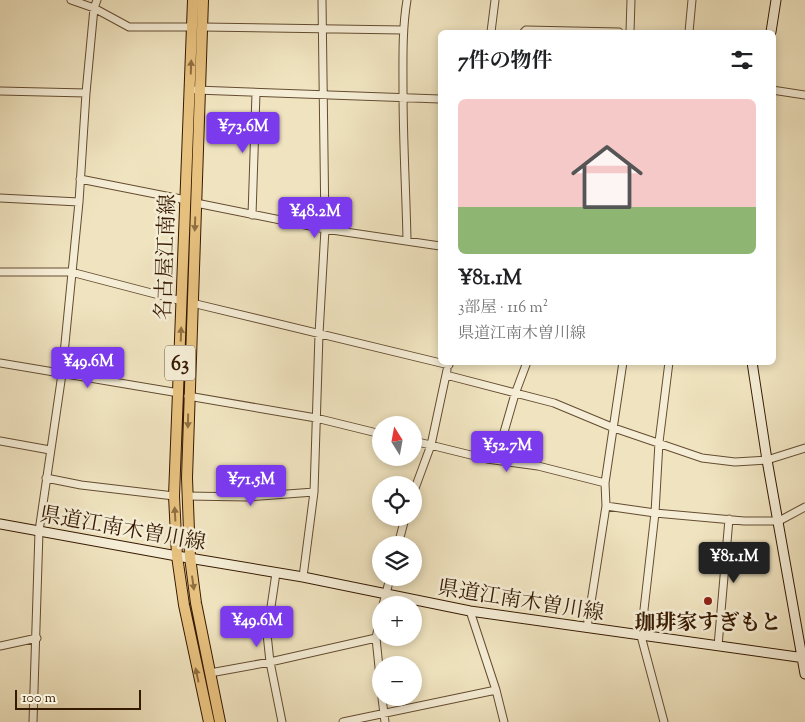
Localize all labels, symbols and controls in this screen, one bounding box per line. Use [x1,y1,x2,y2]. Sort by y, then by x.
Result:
icon: filters [728,46,756,74]
text: 7件の物件 [458,47,553,77]
one-way arrow [187,59,195,75]
pin: ¥73.6M [202,112,284,154]
text: ¥73.6M [217,116,269,139]
icon: home [562,132,652,222]
street label: 名古屋江南線 [150,194,184,321]
pin: ¥48.2M [274,196,356,239]
text: ¥48.2M [289,201,341,224]
one-way arrow [191,216,199,232]
text: ¥81.1M [458,264,522,294]
text: 3部屋 · 116 m² [458,297,548,320]
text: 県道江南木曽川線 [458,323,586,346]
one-way arrow [177,326,185,342]
pin: ¥49.6M [47,346,129,389]
road number: 63 [165,346,195,380]
text: ¥49.6M [62,351,114,374]
one-way arrow [184,413,192,429]
north arrow [372,416,422,466]
map controls [372,416,422,706]
pin: ¥52.7M [466,430,548,473]
text: ¥52.7M [482,435,532,458]
pin: ¥71.5M [210,464,292,507]
text: ¥71.5M [227,469,275,492]
button: locate [372,476,422,526]
street label: 県道江南木曽川線 [37,501,208,559]
one-way arrow [171,506,179,522]
button: layers [372,536,422,586]
pin: ¥81.1M [693,542,775,584]
text: ¥81.1M [710,546,758,569]
street label: 県道江南木曽川線 [435,574,606,630]
one-way arrow [190,575,198,591]
marker: 珈琲家すぎもと [702,595,714,607]
button: + [372,596,422,646]
pin: ¥49.6M [216,606,298,648]
place label: 珈琲家すぎもと [635,609,782,639]
text: ¥49.6M [231,610,283,633]
button: − [372,656,422,706]
one-way arrow [193,667,201,682]
scale bar [15,687,141,710]
text: 100 m [22,689,56,709]

